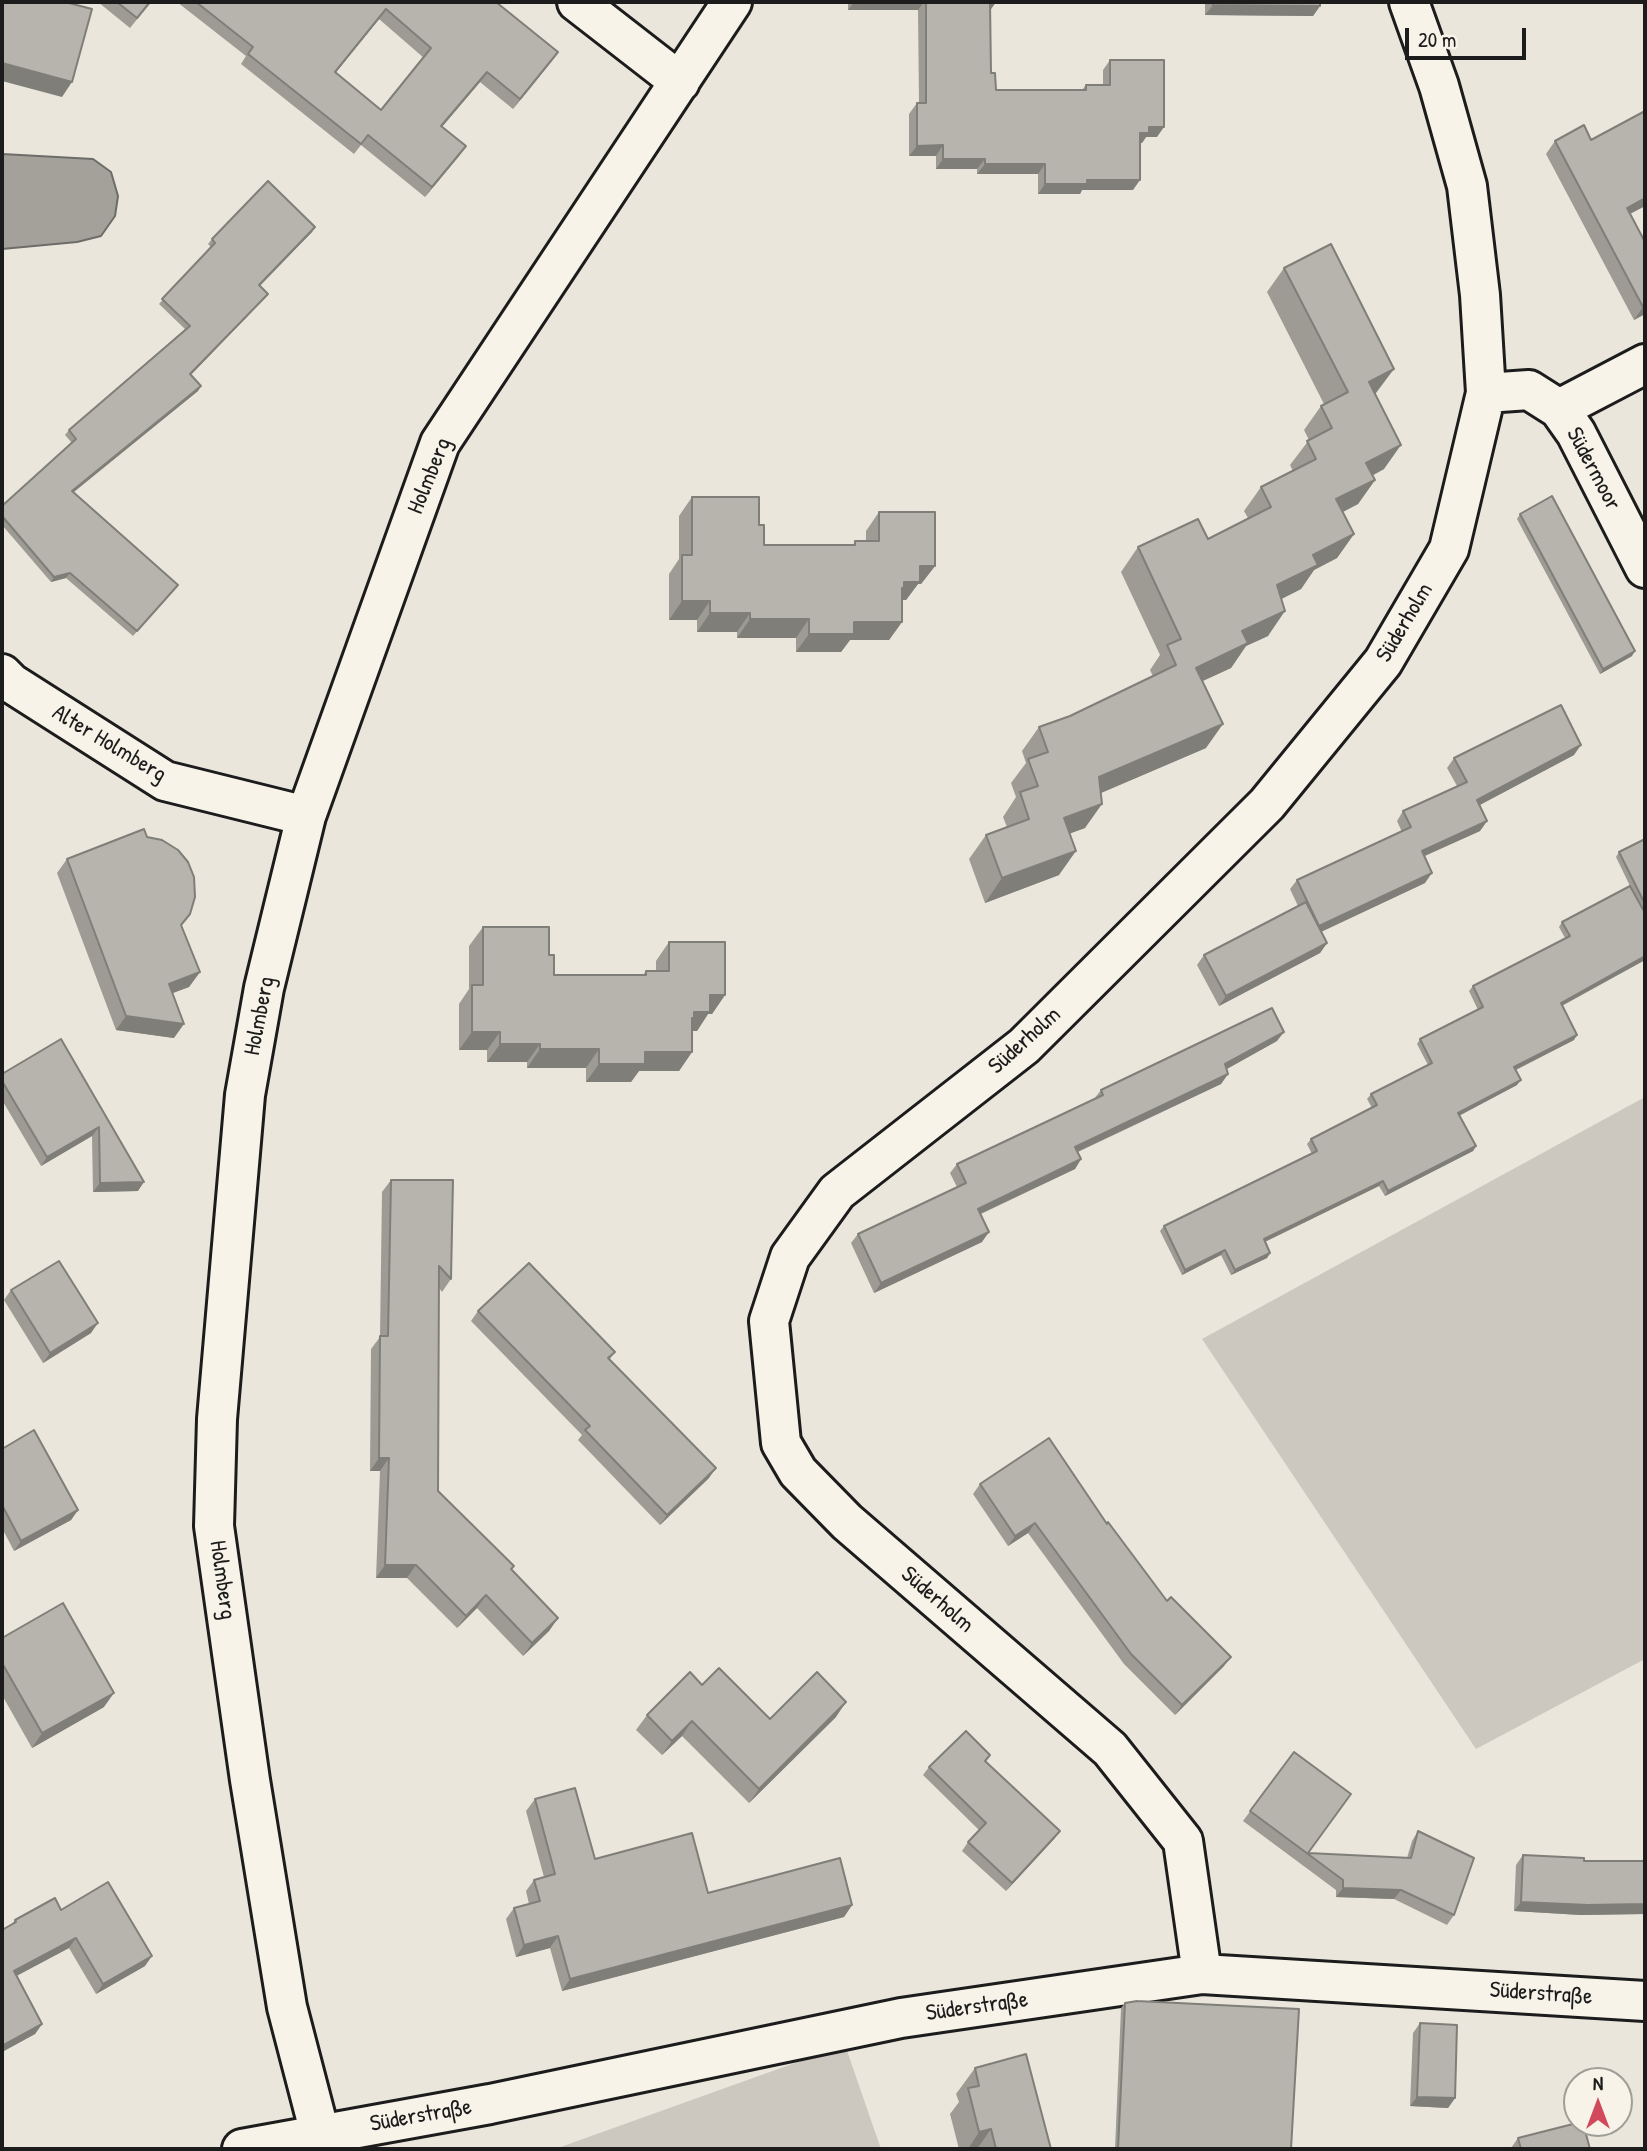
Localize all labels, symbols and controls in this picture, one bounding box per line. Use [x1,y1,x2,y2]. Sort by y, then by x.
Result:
scale bar [1409,14,1530,58]
text: 20 m [1418,25,1456,54]
street label: Südermoor [1560,423,1626,515]
street label: Holmberg [402,434,458,518]
street label: Süderholm [1371,578,1439,668]
street label: Alter Holmberg [47,699,171,789]
street label: Holmberg [239,974,281,1058]
street label: Süderholm [983,1001,1067,1081]
street label: Holmberg [203,1539,241,1621]
street label: Süderholm [895,1561,979,1639]
street label: Süderstraße [1489,1977,1593,2011]
street label: Süderstraße [924,1986,1030,2028]
north arrow [1563,2067,1633,2137]
text: N [1593,2070,1603,2096]
street label: Süderstraße [368,2093,474,2139]

